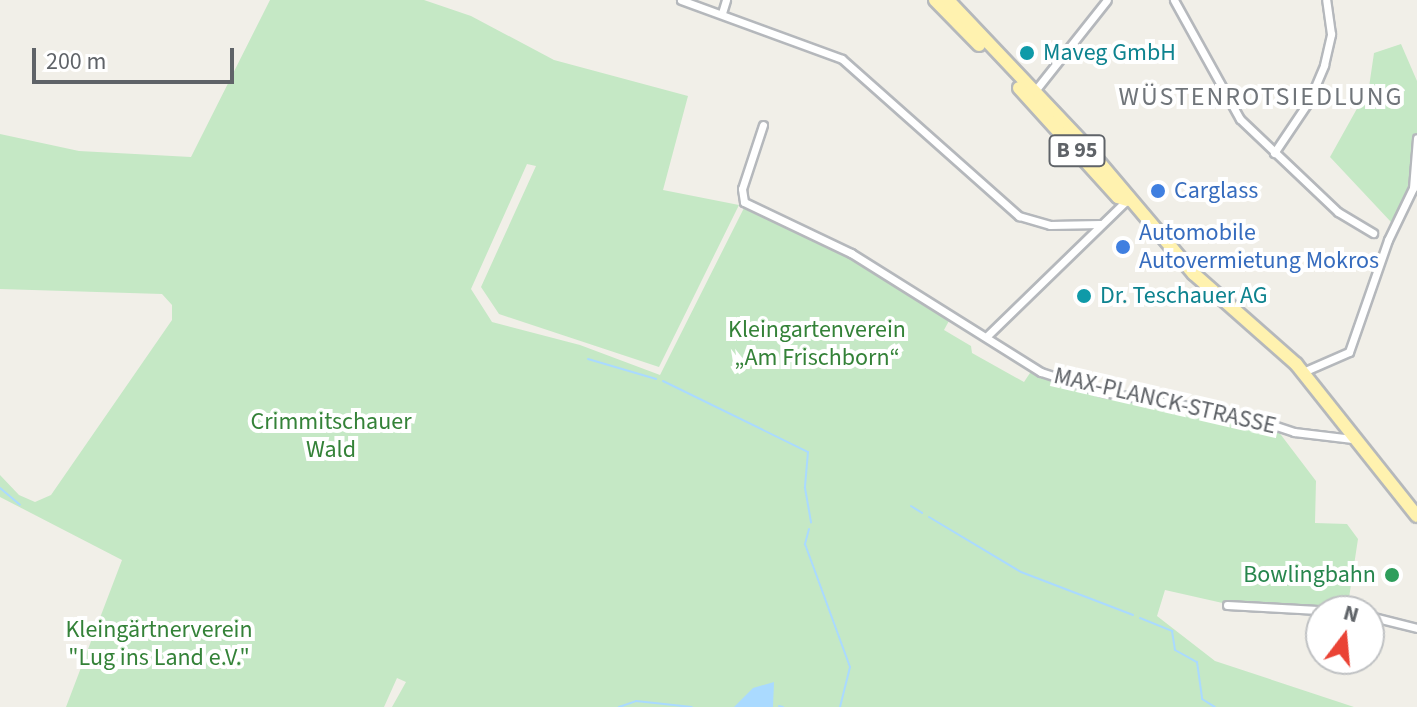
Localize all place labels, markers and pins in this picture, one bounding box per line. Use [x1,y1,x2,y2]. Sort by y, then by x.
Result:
place label: Maveg GmbH [1043,39,1176,67]
marker: Maveg GmbH [1018,44,1036,62]
place label: Carglass [1174,177,1258,205]
marker: Carglass [1149,182,1167,200]
place label: Automobile Autovermietung Mokros [1139,219,1379,275]
marker: Automobile Autovermietung Mokros [1114,238,1132,256]
place label: Dr. Teschauer AG [1100,282,1268,310]
marker: Dr. Teschauer AG [1075,287,1093,305]
place label: Bowlingbahn [1243,561,1376,589]
marker: Bowlingbahn [1383,566,1401,584]

